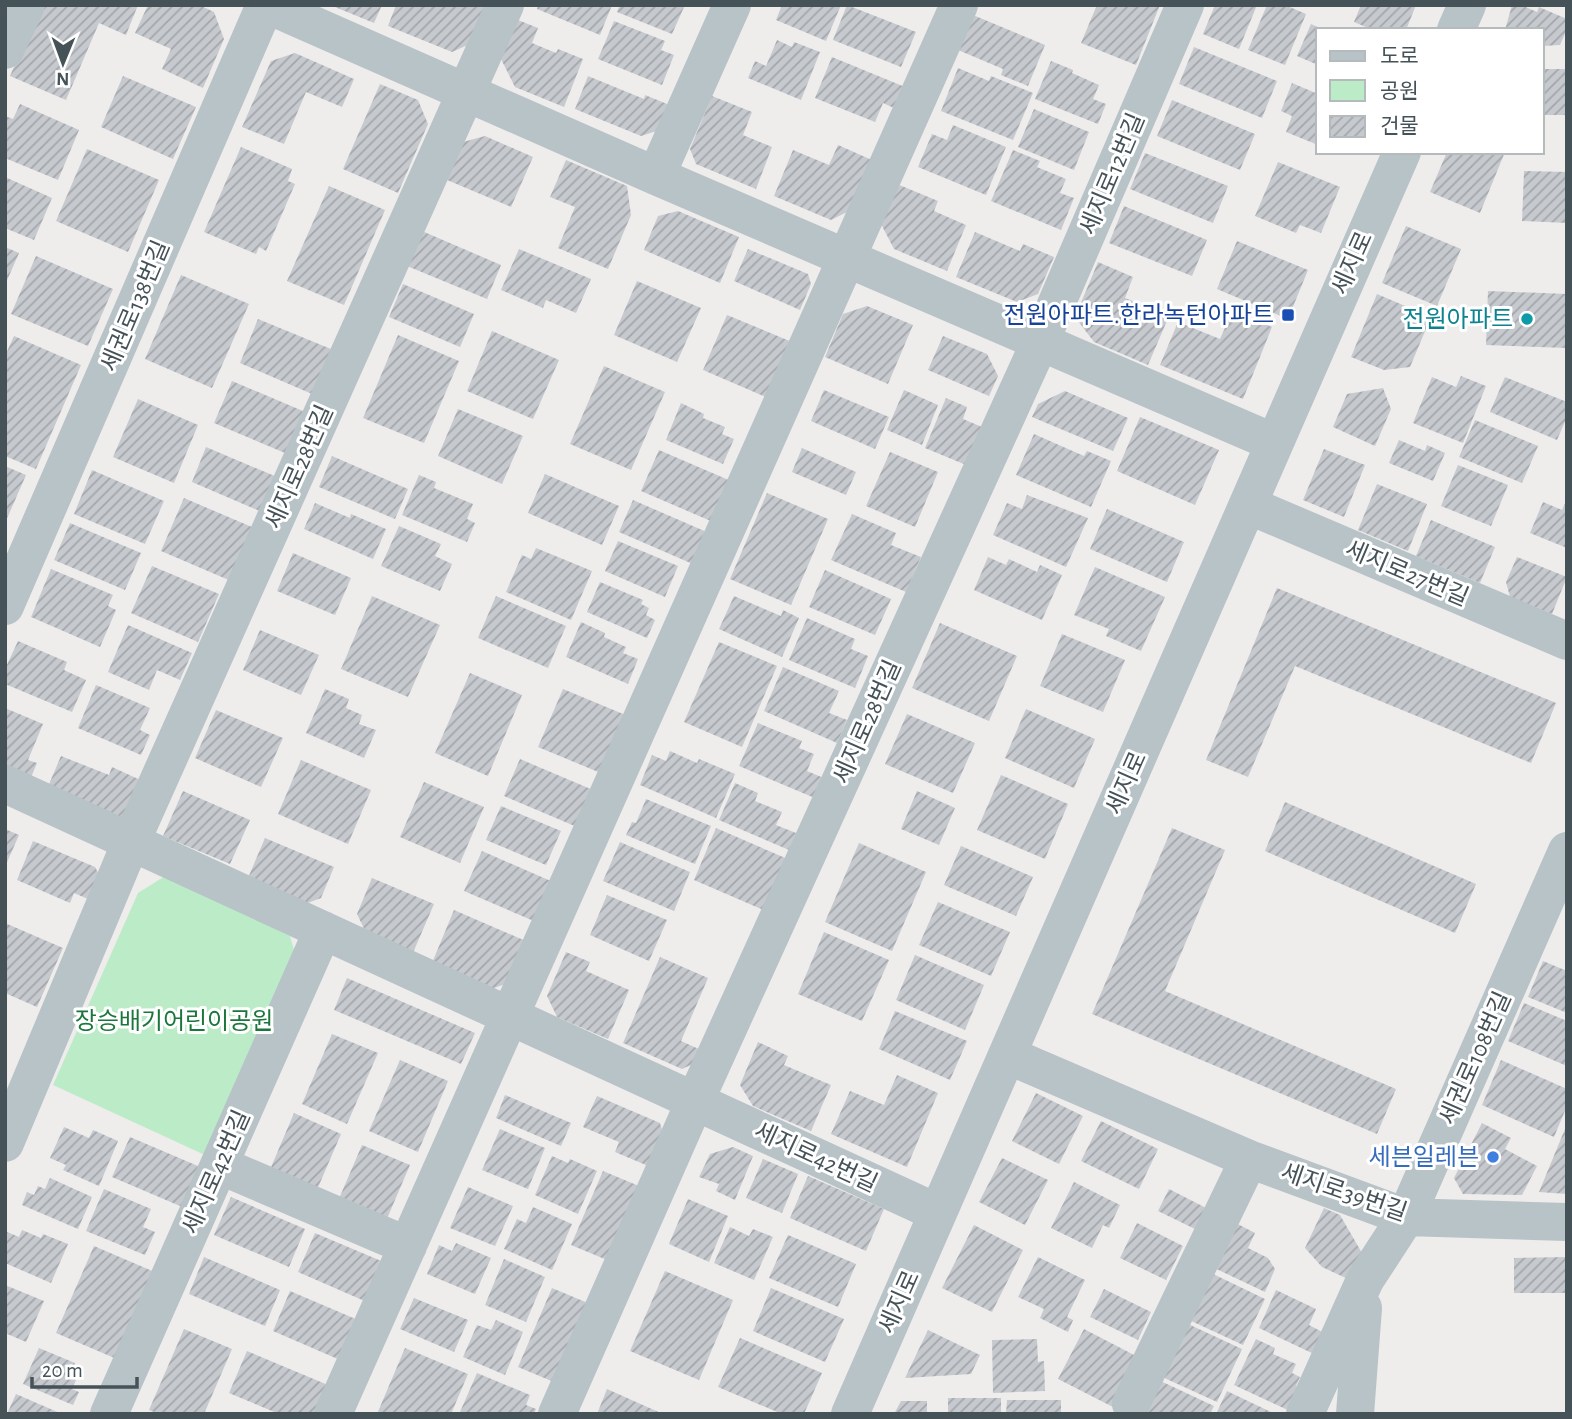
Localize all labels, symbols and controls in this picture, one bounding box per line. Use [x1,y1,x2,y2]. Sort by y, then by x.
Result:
north arrow [28,28,98,98]
legend [1316,28,1544,154]
text: 도로 [1380,46,1419,67]
text: N [56,69,70,88]
text: 공원 [1380,80,1419,102]
street label: 세지로12번길 [1076,110,1149,239]
text: 건물 [1380,115,1419,137]
street label: 세지로 [1328,228,1377,299]
street label: 세권로138번길 [97,237,174,375]
place label: 전원아파트.한라녹턴아파트 [1004,303,1274,328]
marker: 전원아파트.한라녹턴아파트 [1280,307,1296,323]
place label: 전원아파트 [1403,307,1513,332]
marker: 전원아파트 [1519,311,1535,327]
street label: 세지로28번길 [261,402,338,533]
street label: 세지로27번길 [1341,536,1472,611]
street label: 세지로28번길 [829,657,906,788]
street label: 세지로 [1102,748,1151,819]
street label: 세권로108번길 [1435,988,1516,1128]
park label: 장승배기어린이공원 [75,1008,273,1034]
street label: 세지로42번길 [178,1106,255,1238]
street label: 세지로42번길 [750,1118,881,1197]
place label: 세븐일레븐 [1369,1145,1479,1170]
marker: 세븐일레븐 [1485,1149,1501,1165]
street label: 세지로39번길 [1278,1159,1410,1226]
street label: 세지로 [875,1267,924,1338]
scale bar [32,1346,136,1390]
text: 20 m [42,1360,83,1381]

